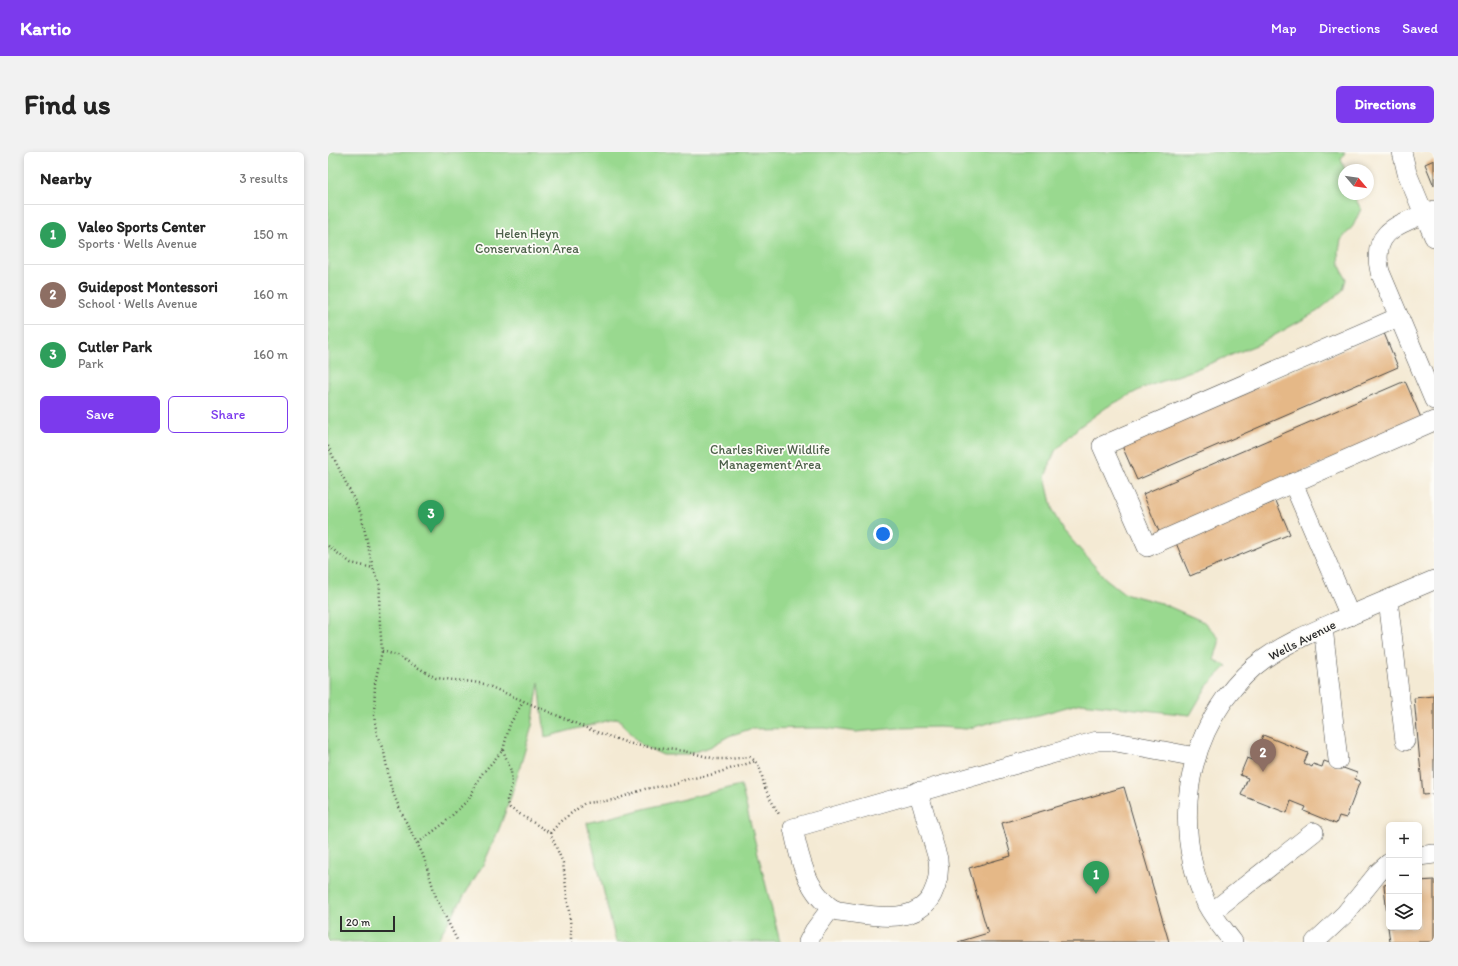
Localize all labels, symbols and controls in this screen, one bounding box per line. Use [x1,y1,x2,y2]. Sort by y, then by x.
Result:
text: Kartio [20,17,71,40]
text: Map [1271,20,1297,37]
text: Directions [1319,20,1380,37]
text: Saved [1402,20,1438,37]
button: Directions [1336,86,1434,123]
text: Find us [24,87,111,121]
north arrow [1338,164,1374,200]
text: Nearby [40,168,92,188]
text: 3 results [239,171,288,186]
text: Valeo Sports Center [78,218,205,236]
park label: Helen Heyn Conservation Area [475,226,579,256]
text: 1 [50,227,56,242]
text: 150 m [253,227,288,242]
text: Sports · Wells Avenue [78,236,197,251]
text: Guidepost Montessori [78,278,218,296]
text: 2 [50,287,56,302]
text: 160 m [253,287,288,302]
text: School · Wells Avenue [78,296,198,311]
text: Cutler Park [78,338,152,356]
text: 3 [49,347,57,362]
text: 160 m [253,347,288,362]
text: Park [78,356,104,371]
button: Save [40,396,160,433]
button: Share [168,396,288,433]
park label: Charles River Wildlife Management Area [710,442,830,472]
pin: 3 [418,500,444,533]
your location [873,524,893,544]
street label: Wells Avenue [1266,617,1338,663]
pin: 2 [1250,739,1276,772]
map controls [1386,822,1422,930]
button: + [1386,822,1422,858]
button: − [1386,858,1422,894]
pin: 1 [1083,861,1109,894]
button: layers [1386,894,1422,930]
scale bar [340,914,395,933]
text: 20 m [346,916,370,929]

